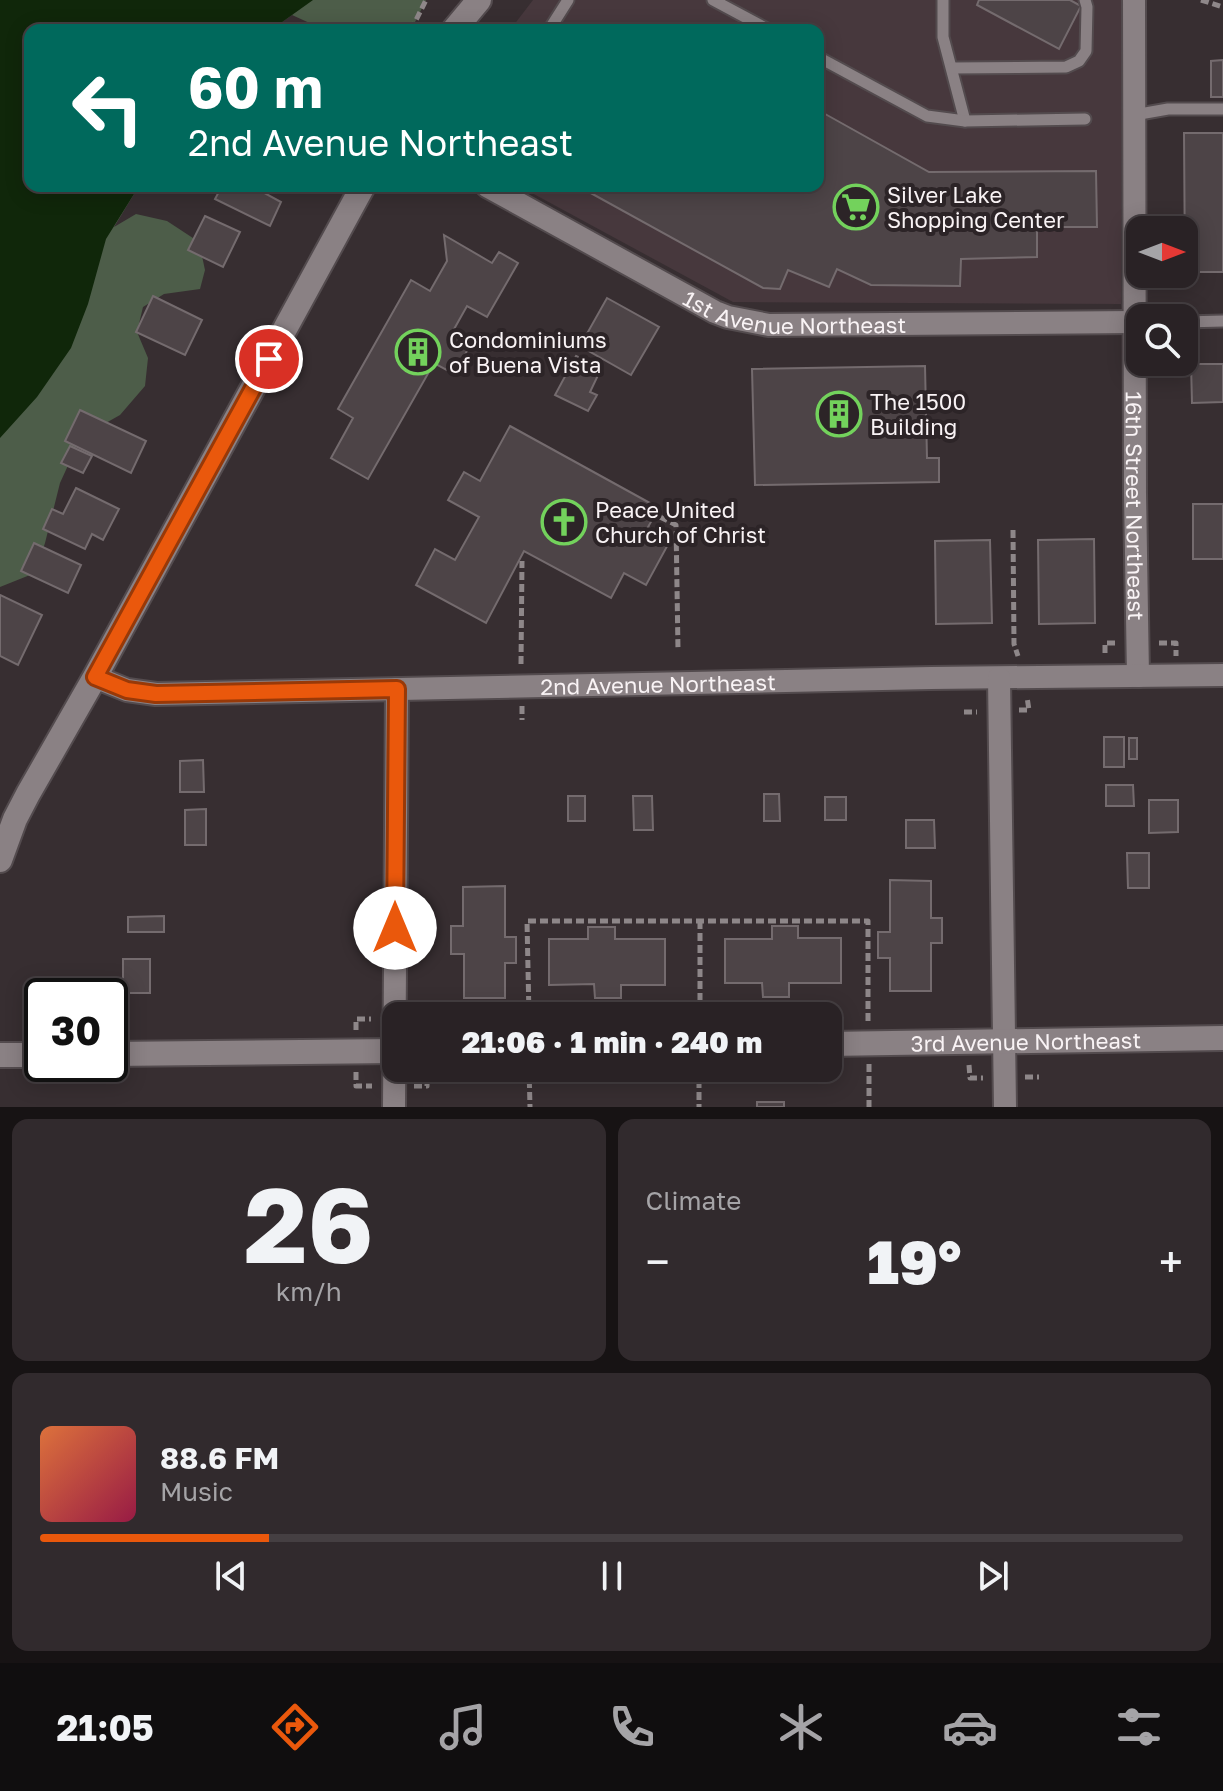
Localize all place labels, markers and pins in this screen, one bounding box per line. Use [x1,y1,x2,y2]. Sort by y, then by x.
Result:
place label: Silver Lake Shopping Center [887,181,1065,233]
supermarket icon: Silver Lake Shopping Center [832,183,880,231]
pin [235,325,303,393]
place label: Condominiums of Buena Vista [449,326,607,378]
building icon: Condominiums of Buena Vista [394,328,442,376]
place label: The 1500 Building [870,388,966,440]
building icon: The 1500 Building [815,390,863,438]
place label: Peace United Church of Christ [595,496,766,548]
church icon: Peace United Church of Christ [540,498,588,546]

